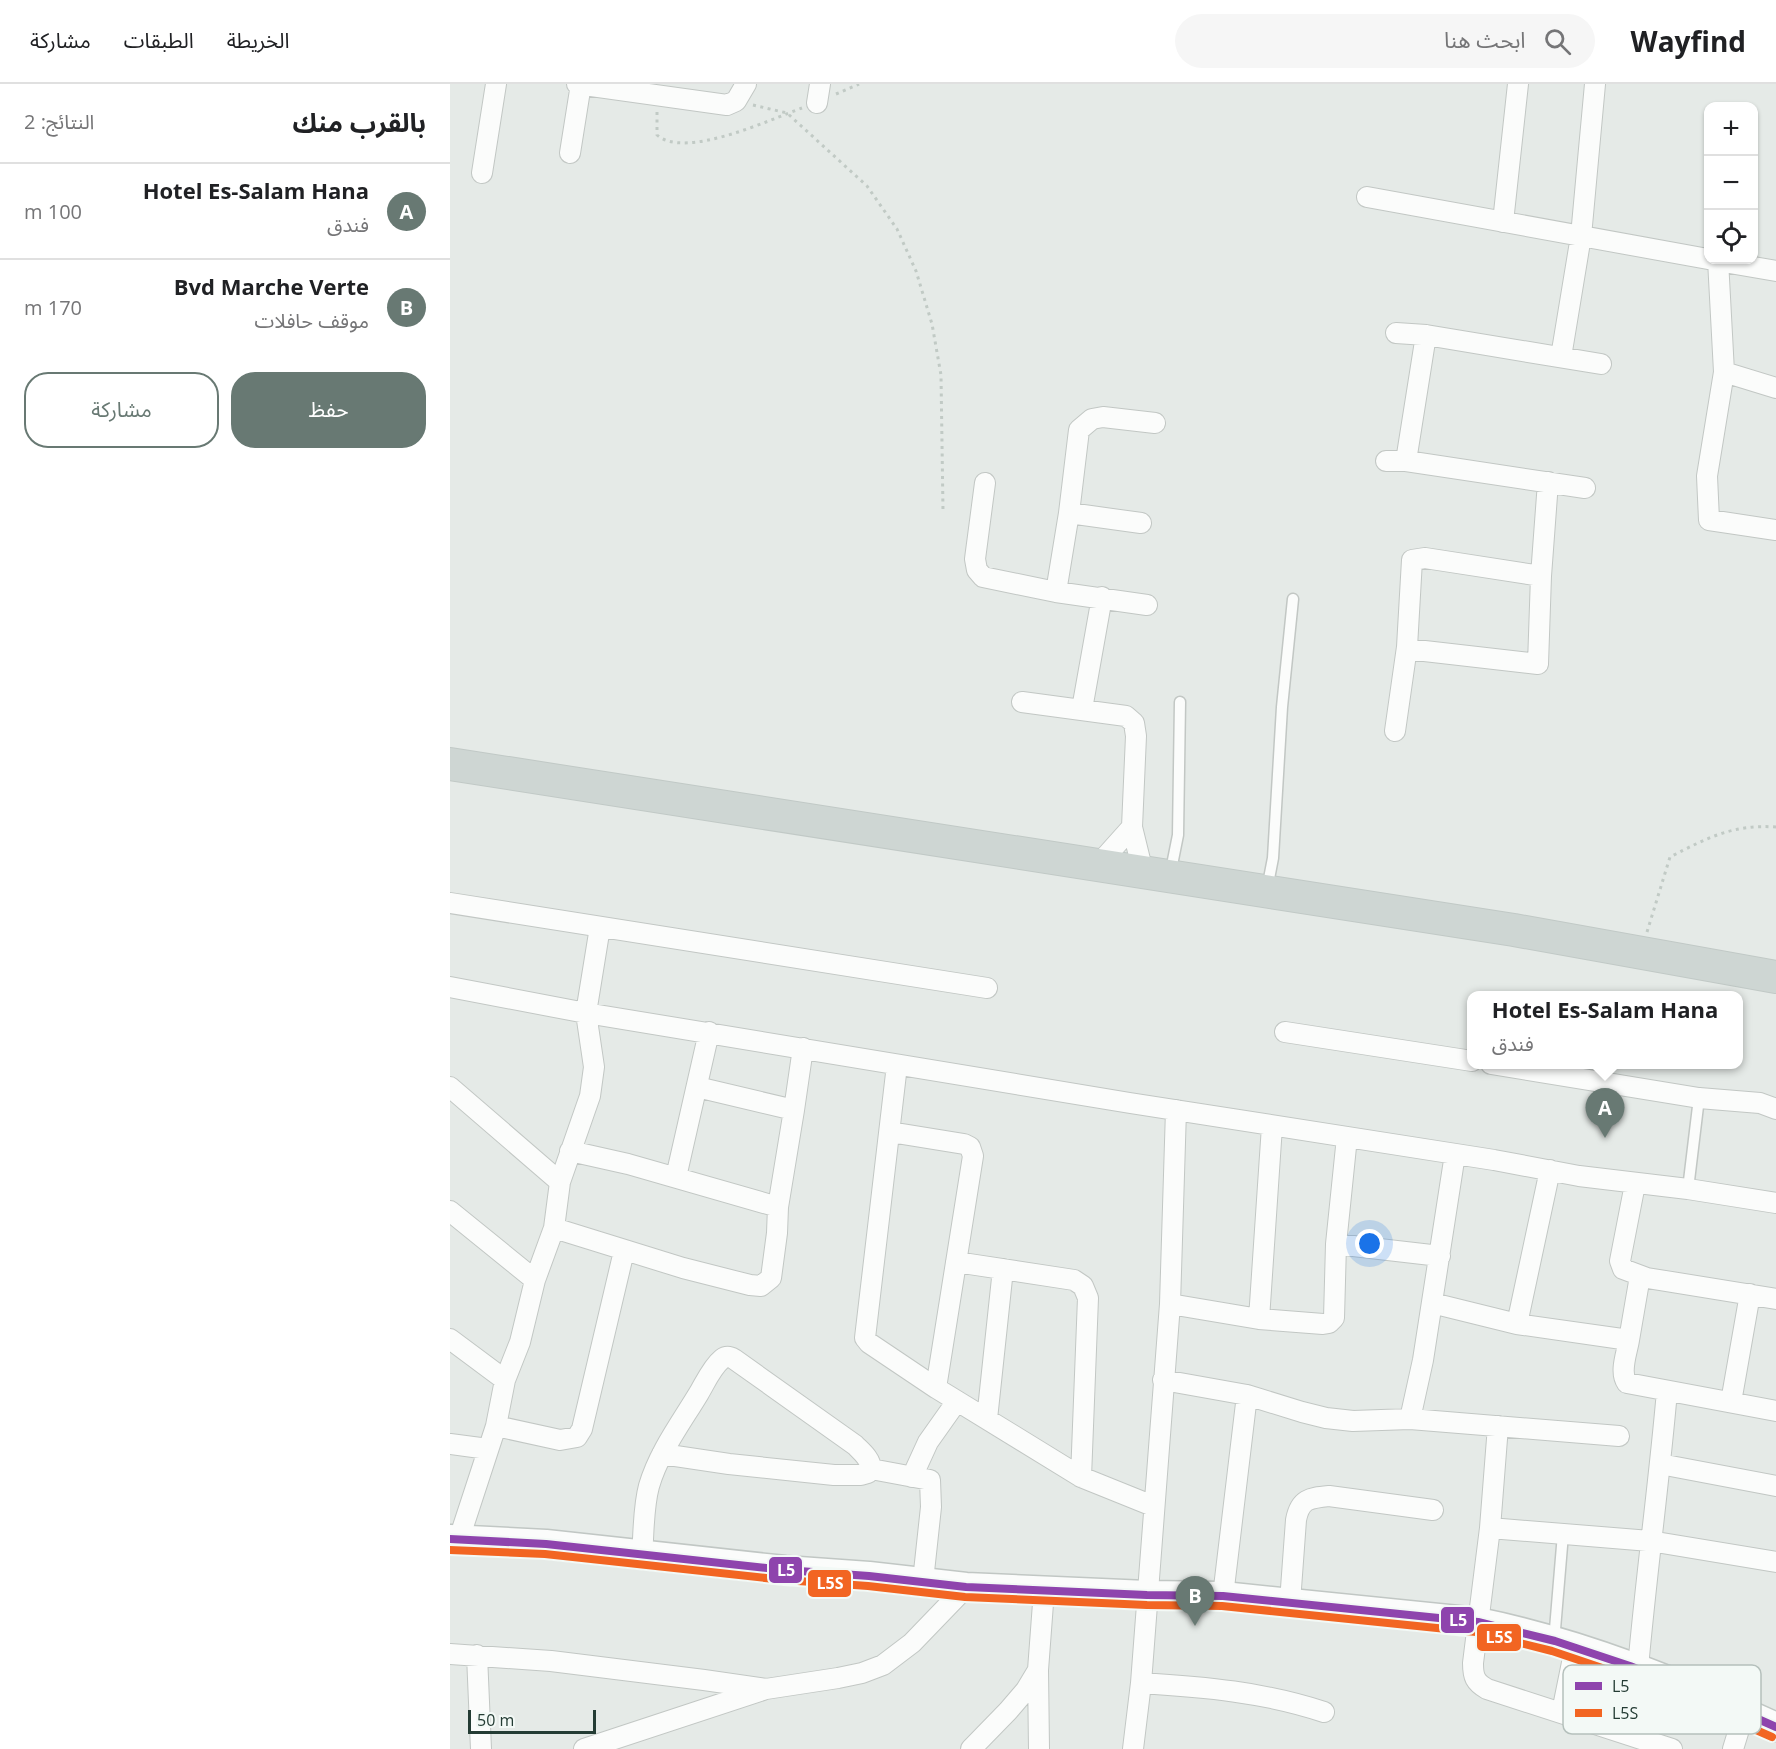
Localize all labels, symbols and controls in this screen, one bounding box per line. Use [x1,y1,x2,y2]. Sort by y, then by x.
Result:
search box [1175,14,1595,68]
text: Wayfind [1631,22,1746,60]
text: ابحث هنا [1444,24,1526,54]
icon: search [1541,25,1574,58]
text: مشاركة [30,26,91,54]
text: الطبقات [124,26,194,54]
text: الخريطة [227,26,290,54]
map controls [1704,102,1758,264]
button: + [1704,102,1758,156]
text: بالقرب منك [292,104,426,140]
text: النتائج: 2 [24,108,94,135]
button: − [1704,156,1758,210]
text: Hotel Es-Salam Hana [143,175,369,205]
text: 100 m [24,198,82,225]
text: A [400,198,413,225]
button: locate [1704,210,1758,264]
text: فندق [327,211,369,238]
text: Bvd Marche Verte [174,271,369,301]
text: 170 m [24,294,82,321]
text: B [400,294,413,321]
text: موقف حافلات [255,307,369,334]
button: مشاركة [24,372,219,448]
button: حفظ [231,372,426,448]
popup [1467,991,1743,1069]
text: Hotel Es-Salam Hana [1492,994,1718,1024]
text: فندق [1492,1030,1534,1057]
pin: A [1586,1088,1624,1138]
your location [1355,1229,1384,1258]
line badge: L5 [768,1556,803,1584]
text: L5 [777,1559,795,1581]
line badge: L5S [807,1569,852,1598]
text: L5S [817,1572,844,1594]
pin: B [1176,1576,1214,1626]
line badge: L5 [1440,1606,1475,1634]
text: L5 [1449,1609,1467,1631]
line badge: L5S [1476,1623,1522,1652]
text: L5S [1486,1626,1513,1648]
legend [1563,1665,1761,1734]
text: L5 [1612,1675,1630,1697]
text: L5S [1612,1702,1639,1724]
scale bar [468,1707,596,1734]
text: 50 m [477,1709,514,1731]

